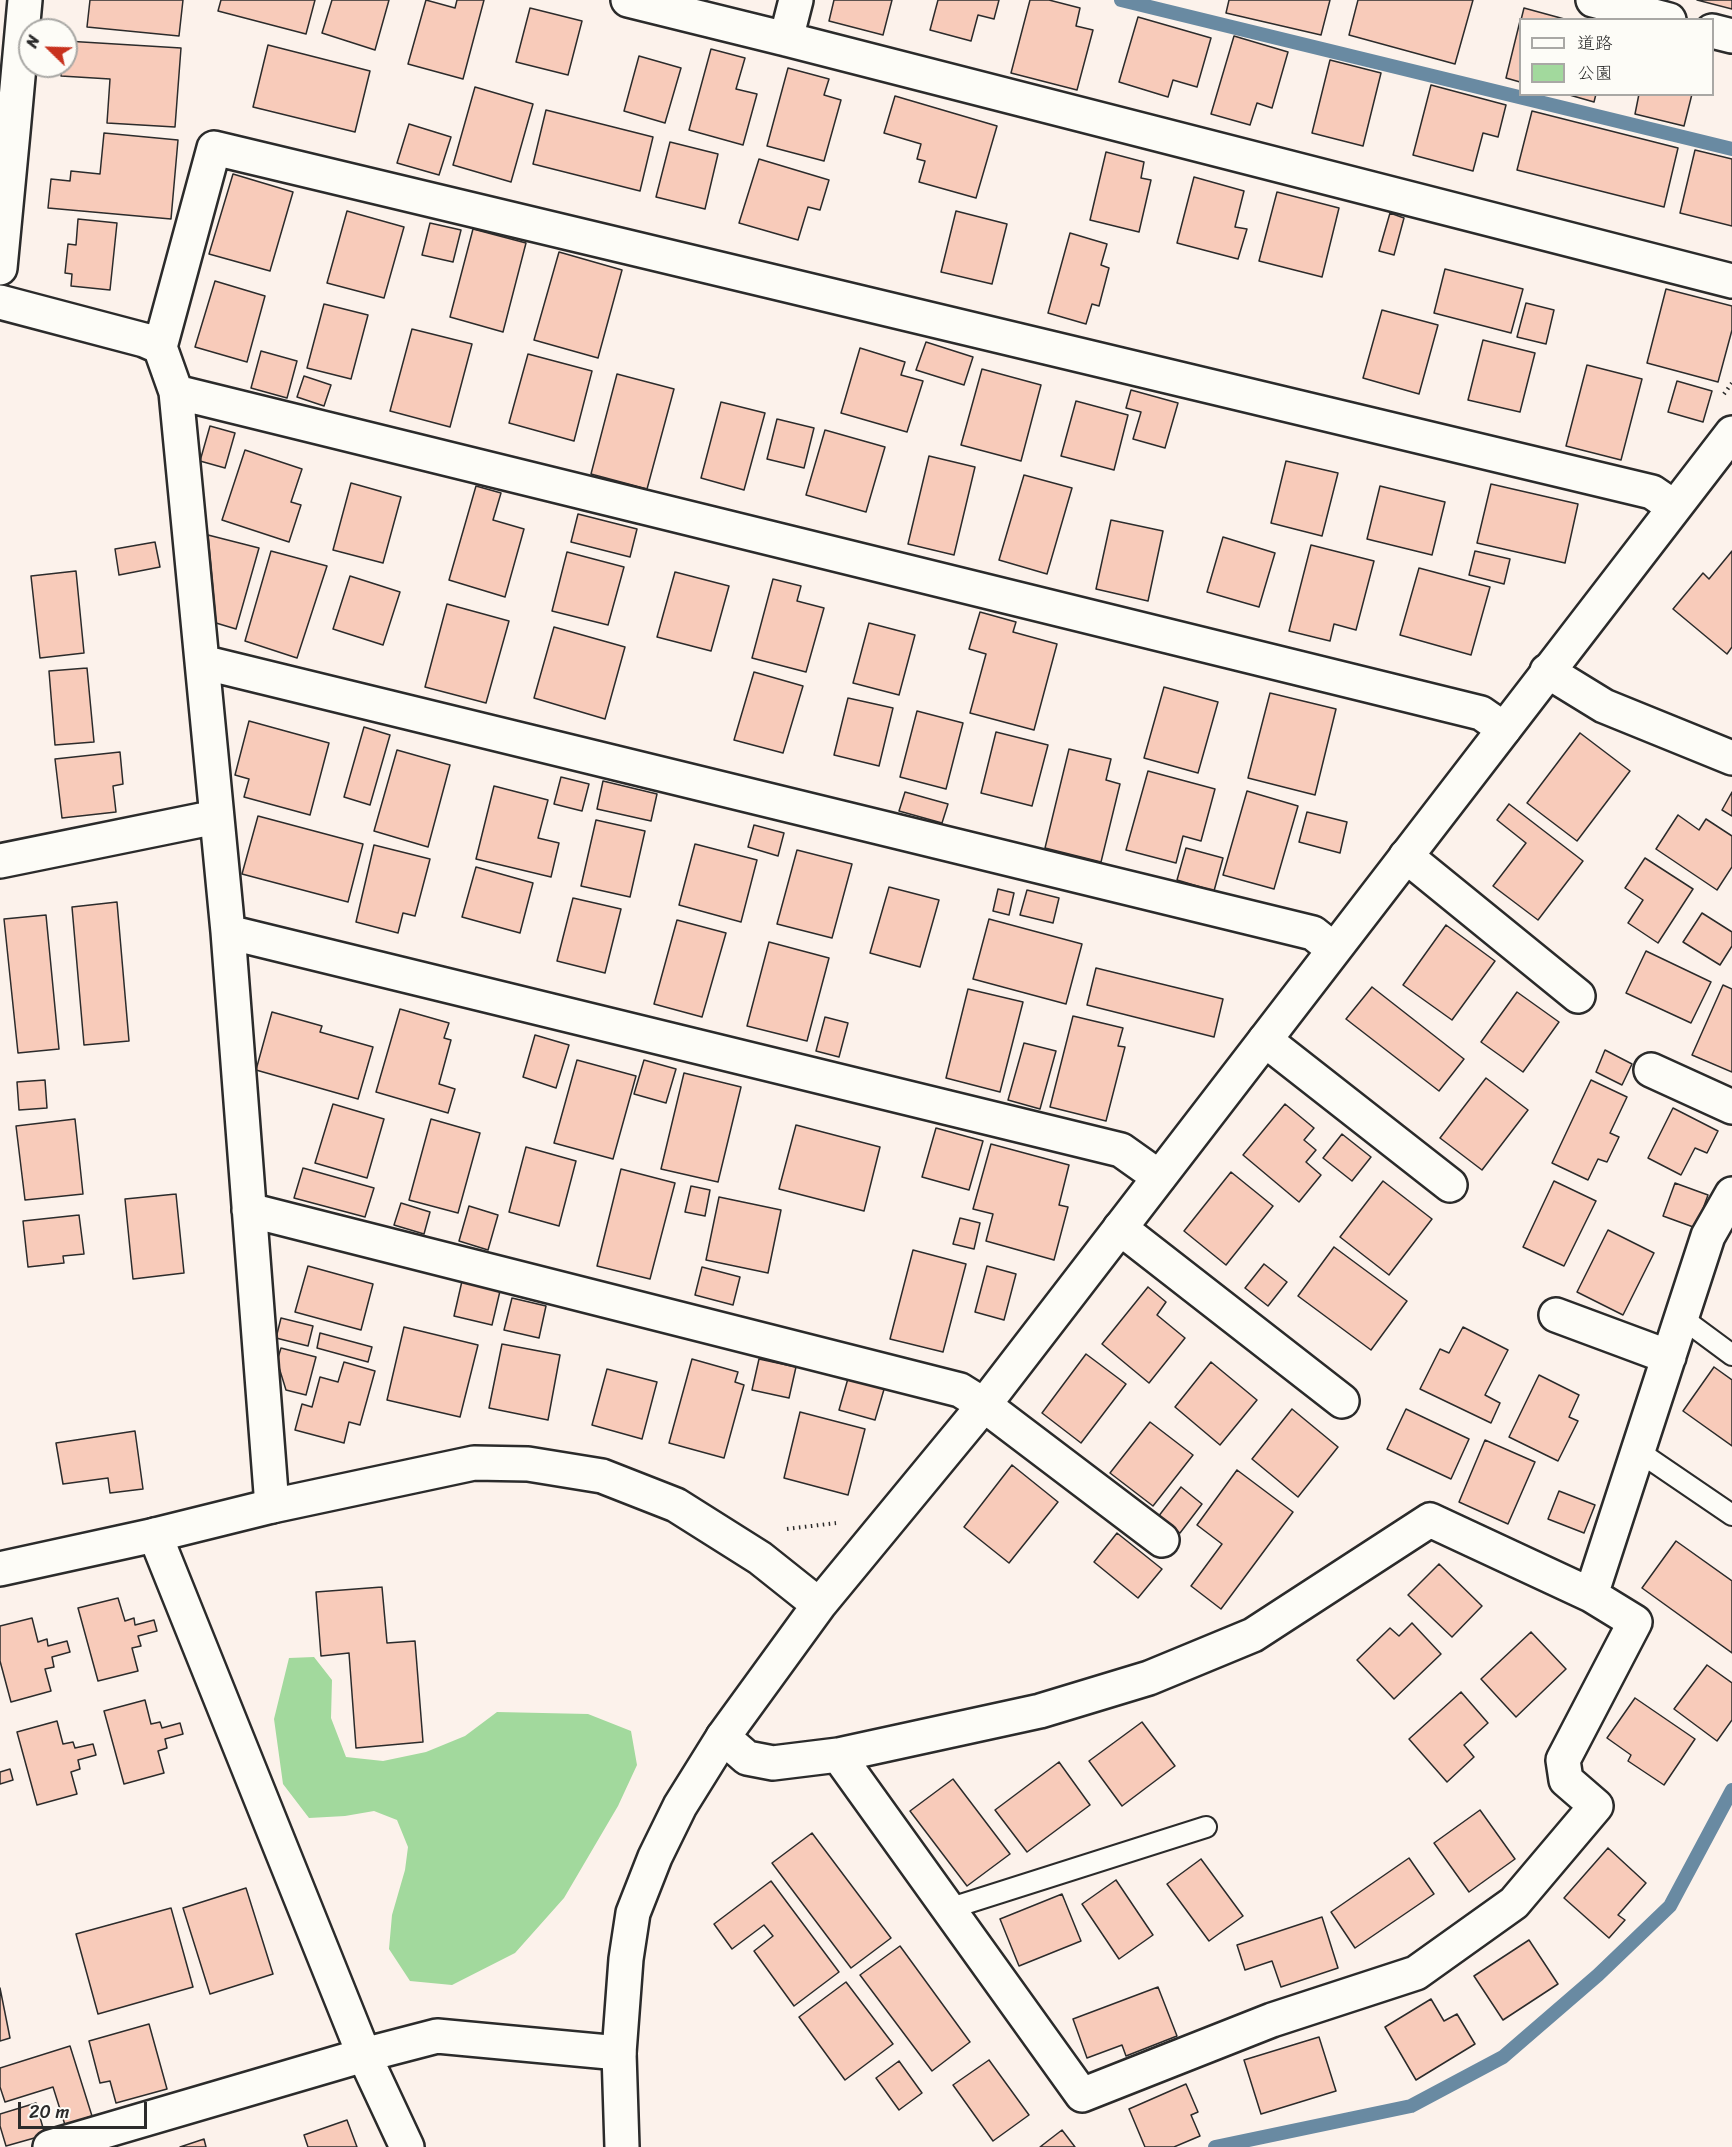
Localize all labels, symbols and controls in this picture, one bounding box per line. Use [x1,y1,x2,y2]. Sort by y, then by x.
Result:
north arrow [18,18,78,78]
legend [1519,18,1714,96]
text: 道路 [1577,27,1613,59]
text: N [17,31,48,52]
text: 公園 [1577,57,1613,89]
scale bar [21,2090,150,2128]
text: 20 m [29,2096,69,2128]

